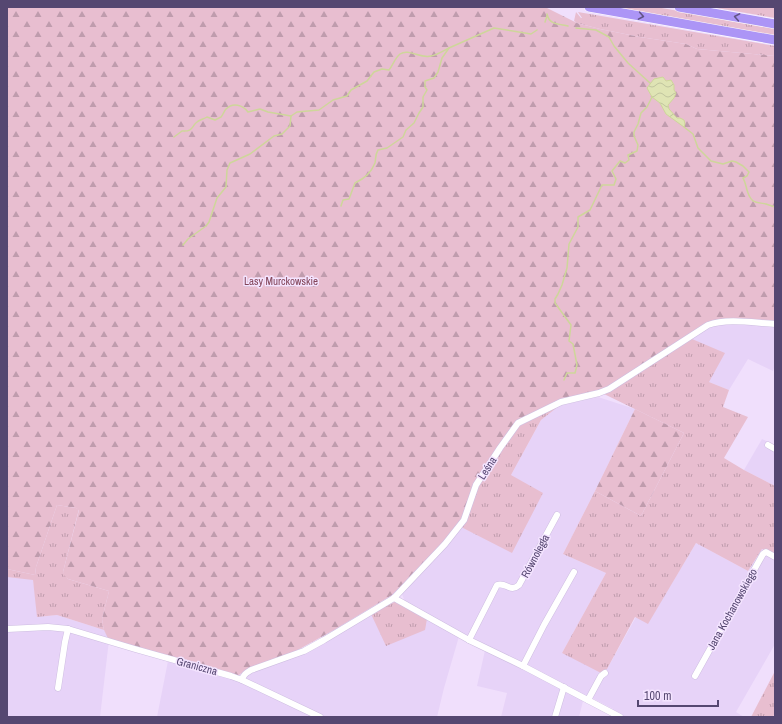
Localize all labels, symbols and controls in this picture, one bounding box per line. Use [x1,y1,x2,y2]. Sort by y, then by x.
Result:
one-way arrow [638,11,644,20]
one-way arrow [733,13,740,22]
park label: Lasy Murckowskie [244,274,318,288]
street label: Leśna [474,454,500,482]
street label: Równoległa [518,532,552,580]
street label: Jana Kochanowskiego [704,566,760,652]
street label: Graniczna [175,654,219,678]
scale bar [638,682,718,708]
text: 100 m [644,688,671,704]

